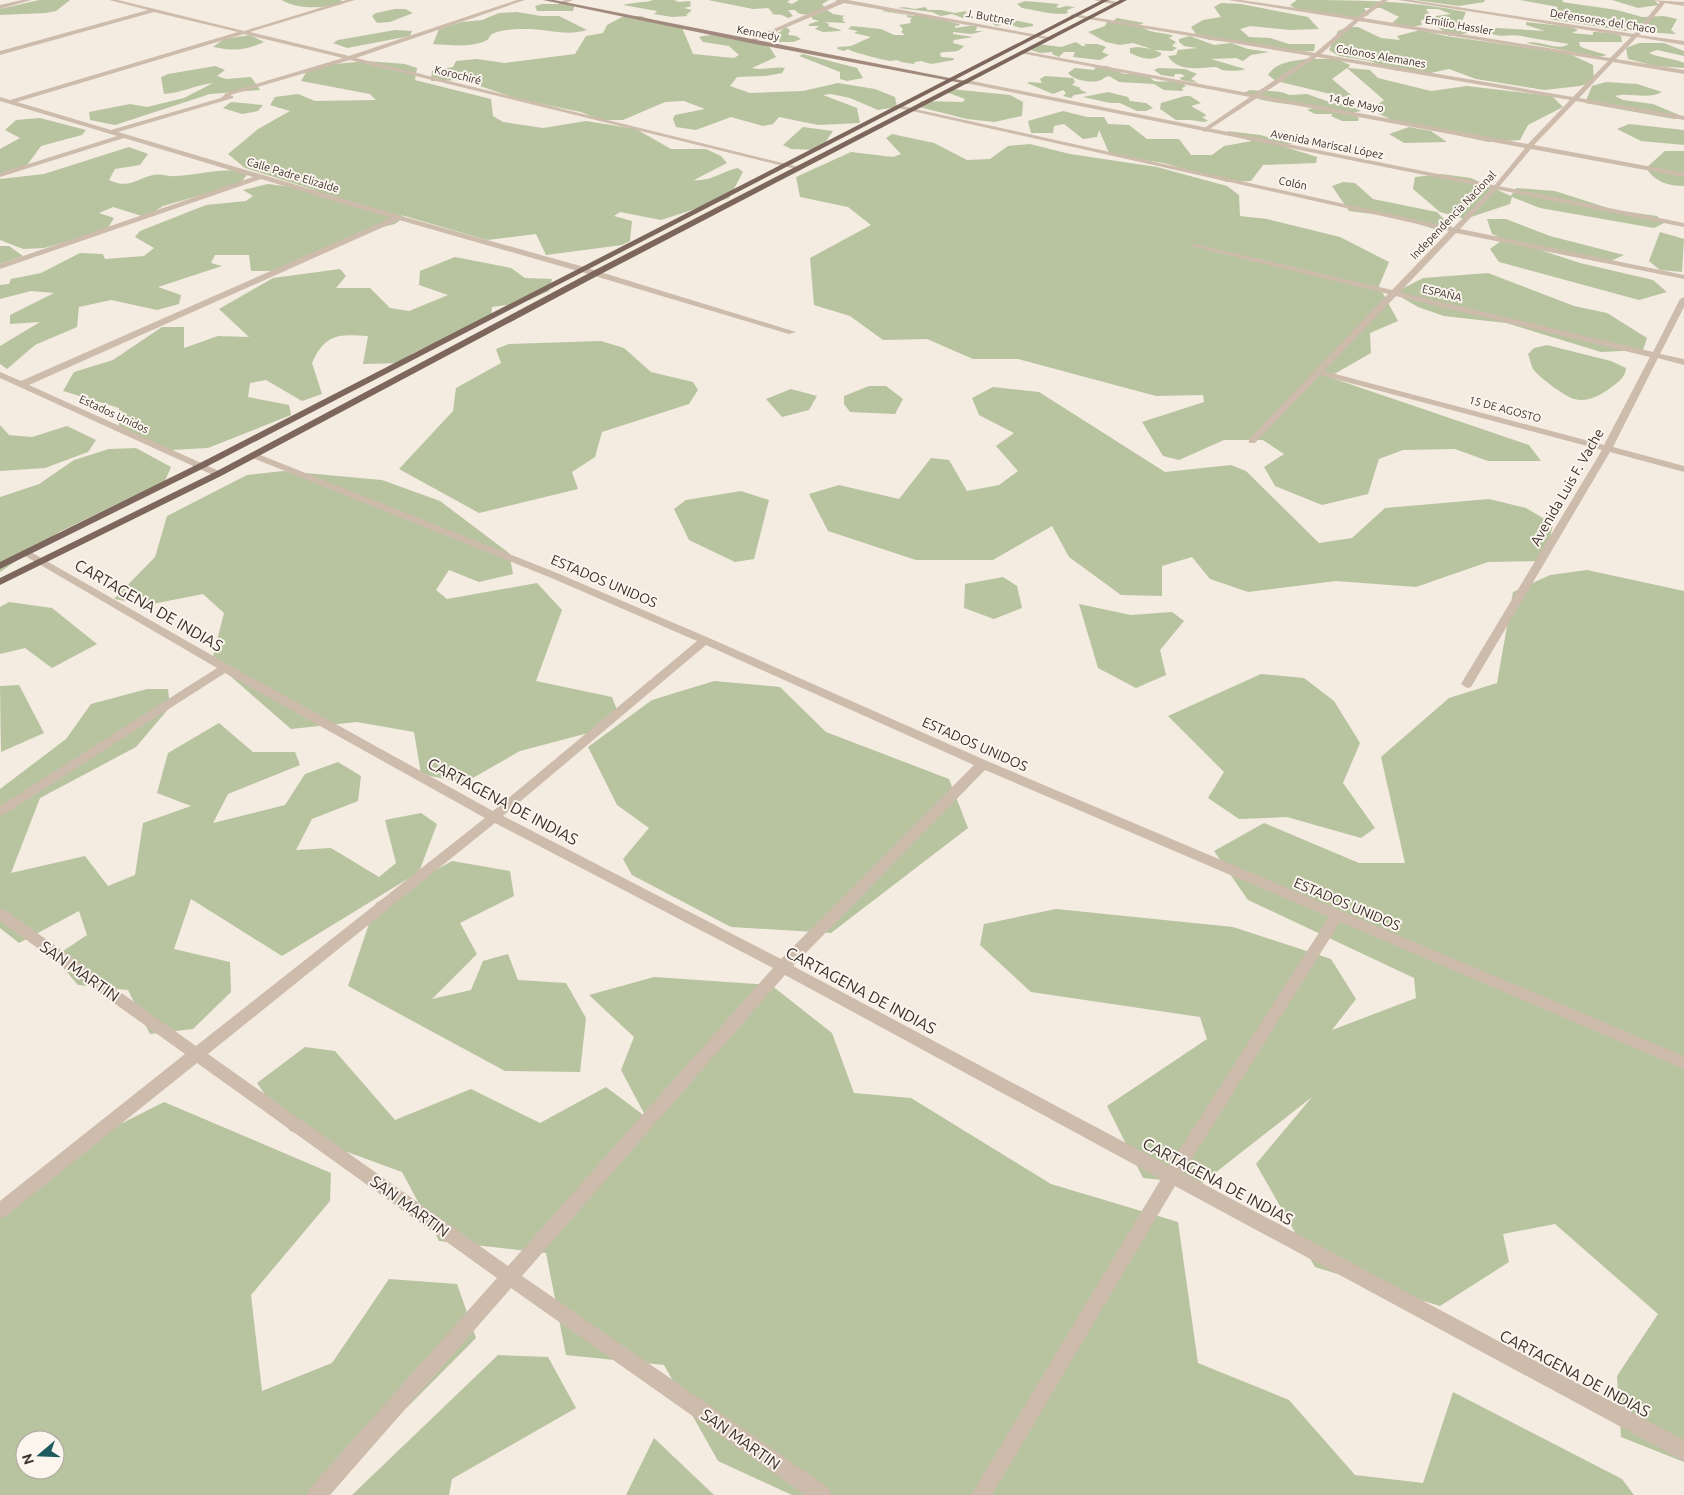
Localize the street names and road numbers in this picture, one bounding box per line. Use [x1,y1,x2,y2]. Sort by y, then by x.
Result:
street label: J. Buttner [965,7,1016,27]
street label: Defensores del Chaco [1549,7,1657,35]
street label: Emilio Hassler [1424,13,1495,37]
street label: Kennedy [736,23,781,43]
street label: Colonos Alemanes [1335,42,1427,70]
street label: Korochiré [433,63,483,87]
street label: 14 de Mayo [1327,92,1385,114]
street label: Avenida Mariscal López [1270,127,1384,161]
street label: Calle Padre Elizalde [245,155,341,195]
street label: Independencia Nacional [1408,168,1498,262]
street label: Colón [1278,174,1308,192]
street label: ESPAÑA [1421,283,1464,304]
street label: Estados Unidos [77,393,151,435]
street label: 15 DE AGOSTO [1467,394,1543,424]
street label: Avenida Luis F. Vache [1527,426,1607,548]
street label: ESTADOS UNIDOS [548,551,660,611]
street label: CARTAGENA DE INDIAS [72,555,226,655]
street label: ESTADOS UNIDOS [920,714,1030,774]
street label: CARTAGENA DE INDIAS [425,754,581,848]
street label: ESTADOS UNIDOS [1291,874,1403,934]
street label: SAN MARTIN [37,937,123,1005]
street label: CARTAGENA DE INDIAS [783,943,939,1037]
street label: CARTAGENA DE INDIAS [1140,1134,1296,1228]
street label: SAN MARTIN [367,1172,453,1240]
street label: CARTAGENA DE INDIAS [1497,1326,1653,1420]
street label: SAN MARTIN [698,1405,784,1473]

